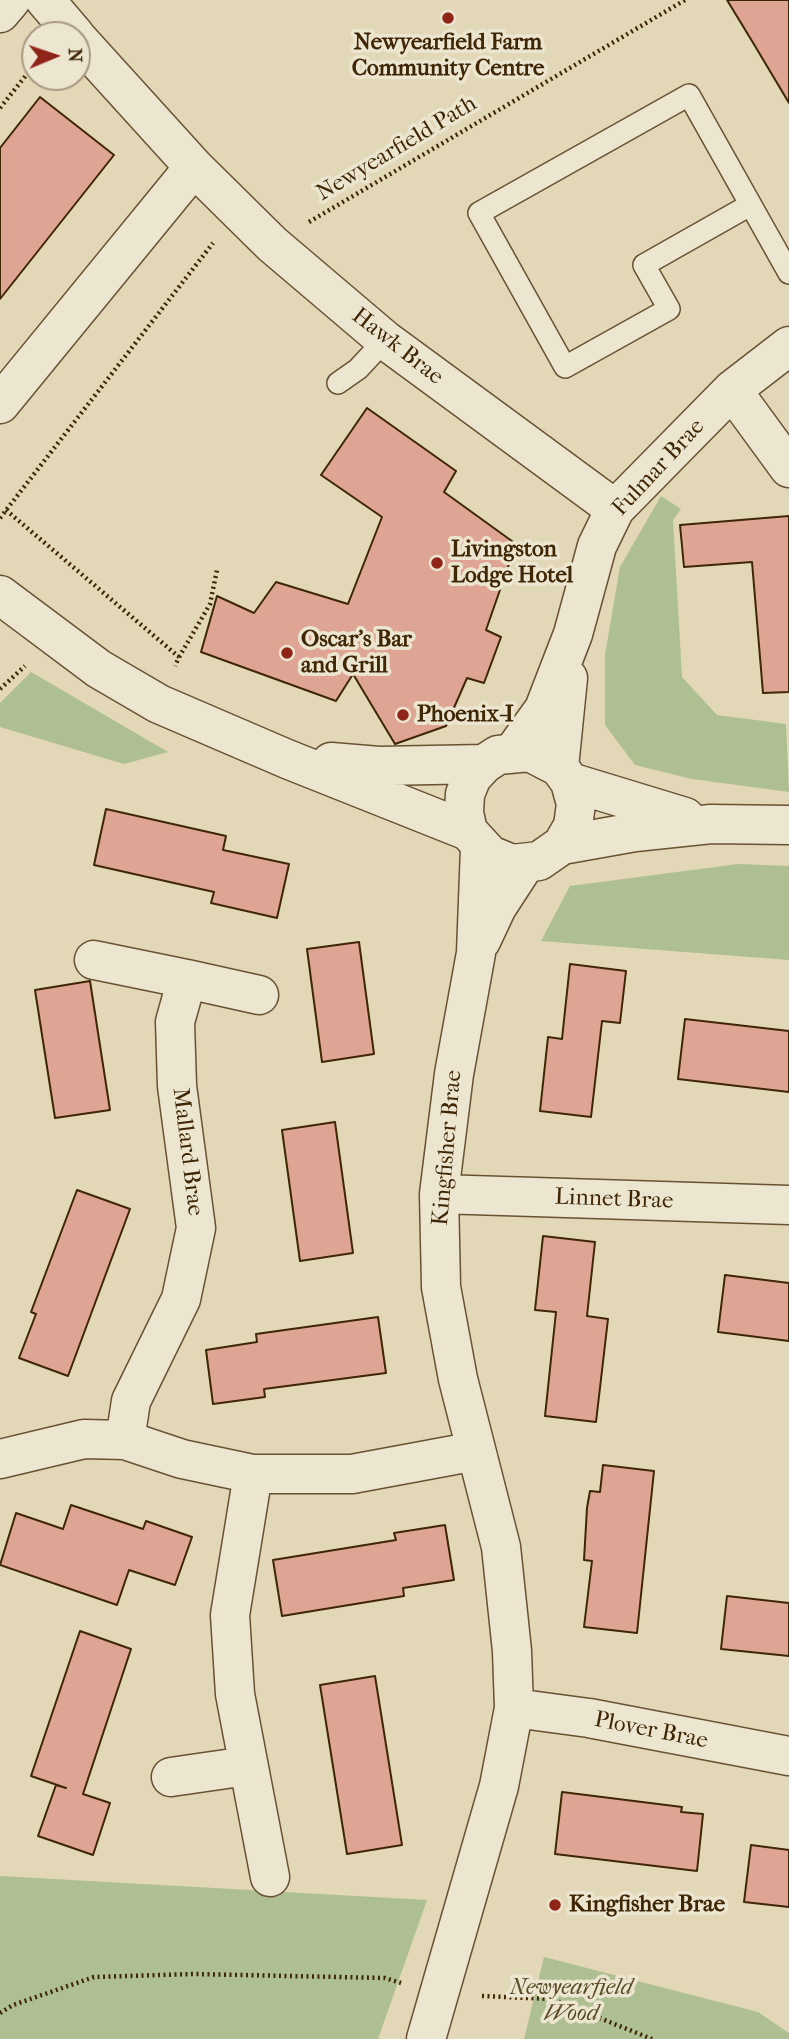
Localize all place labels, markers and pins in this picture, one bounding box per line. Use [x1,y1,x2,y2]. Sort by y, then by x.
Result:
marker: Newyearfield Farm Community Centre [440,10,456,26]
place label: Newyearfield Farm Community Centre [352,29,544,83]
place label: Livingston Lodge Hotel [451,536,573,590]
marker: Livingston Lodge Hotel [429,555,445,571]
place label: Oscar's Bar and Grill [301,626,412,680]
marker: Oscar's Bar and Grill [279,645,295,661]
place label: Phoenix-I [417,701,514,729]
marker: Phoenix-I [395,707,411,723]
place label: Kingfisher Brae [569,1891,725,1919]
marker: Kingfisher Brae [547,1897,563,1913]

